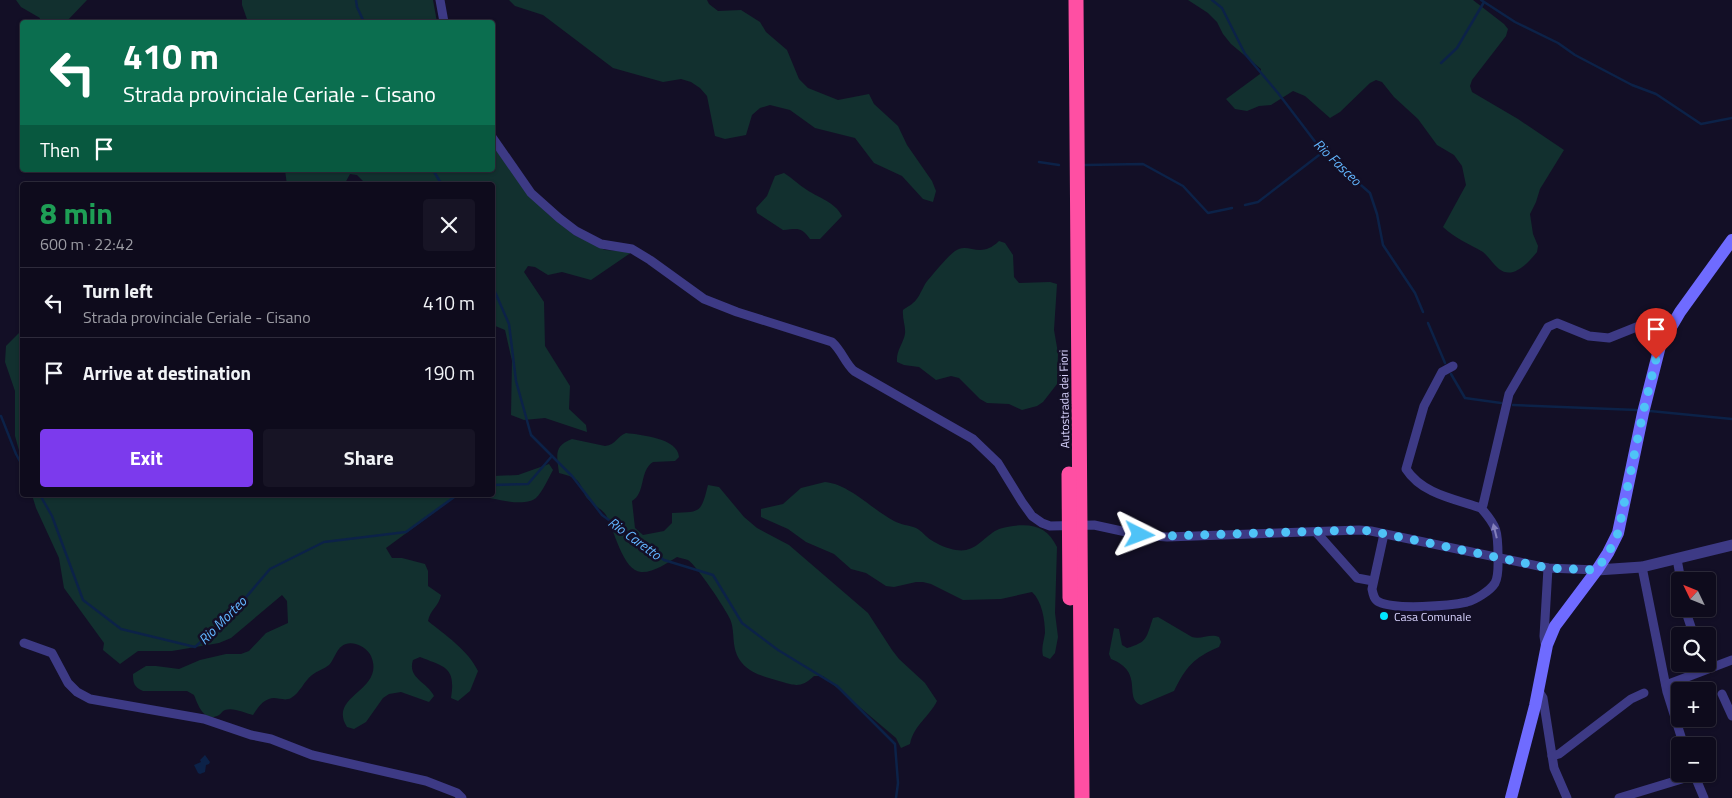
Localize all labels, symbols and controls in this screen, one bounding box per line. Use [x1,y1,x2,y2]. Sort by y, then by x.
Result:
text: 410 m [123,29,219,83]
icon: left [40,40,105,105]
text: Strada provinciale Ceriale - Cisano [123,77,436,111]
water label: Rio Fasceo [1309,134,1367,191]
text: Then [40,135,80,164]
icon: arrive [90,135,118,163]
text: 8 min [40,190,113,236]
button: close [423,199,475,251]
text: 600 m · 22:42 [40,232,134,256]
text: Turn left [83,276,153,305]
text: 410 m [423,288,475,317]
icon: left [40,289,68,317]
text: Strada provinciale Ceriale - Cisano [83,305,311,329]
pin [1635,308,1677,359]
icon: arrive [1642,315,1670,343]
street label: Autostrada dei Fiori [1054,349,1074,449]
text: Arrive at destination [83,358,251,387]
text: 190 m [423,358,475,387]
icon: arrive [40,359,68,387]
button: Exit [40,429,253,487]
button: Share [263,429,475,487]
position arrow [1113,508,1165,560]
water label: Rio Caretto [604,512,667,565]
one-way arrow [1491,523,1499,538]
north arrow [1671,572,1716,618]
map controls [1671,572,1716,782]
water label: Rio Morteo [193,590,252,649]
place label: Casa Comunale [1394,607,1471,626]
marker: Casa Comunale [1378,610,1390,622]
button: search [1671,627,1716,672]
button: + [1671,682,1716,727]
button: − [1671,737,1716,782]

